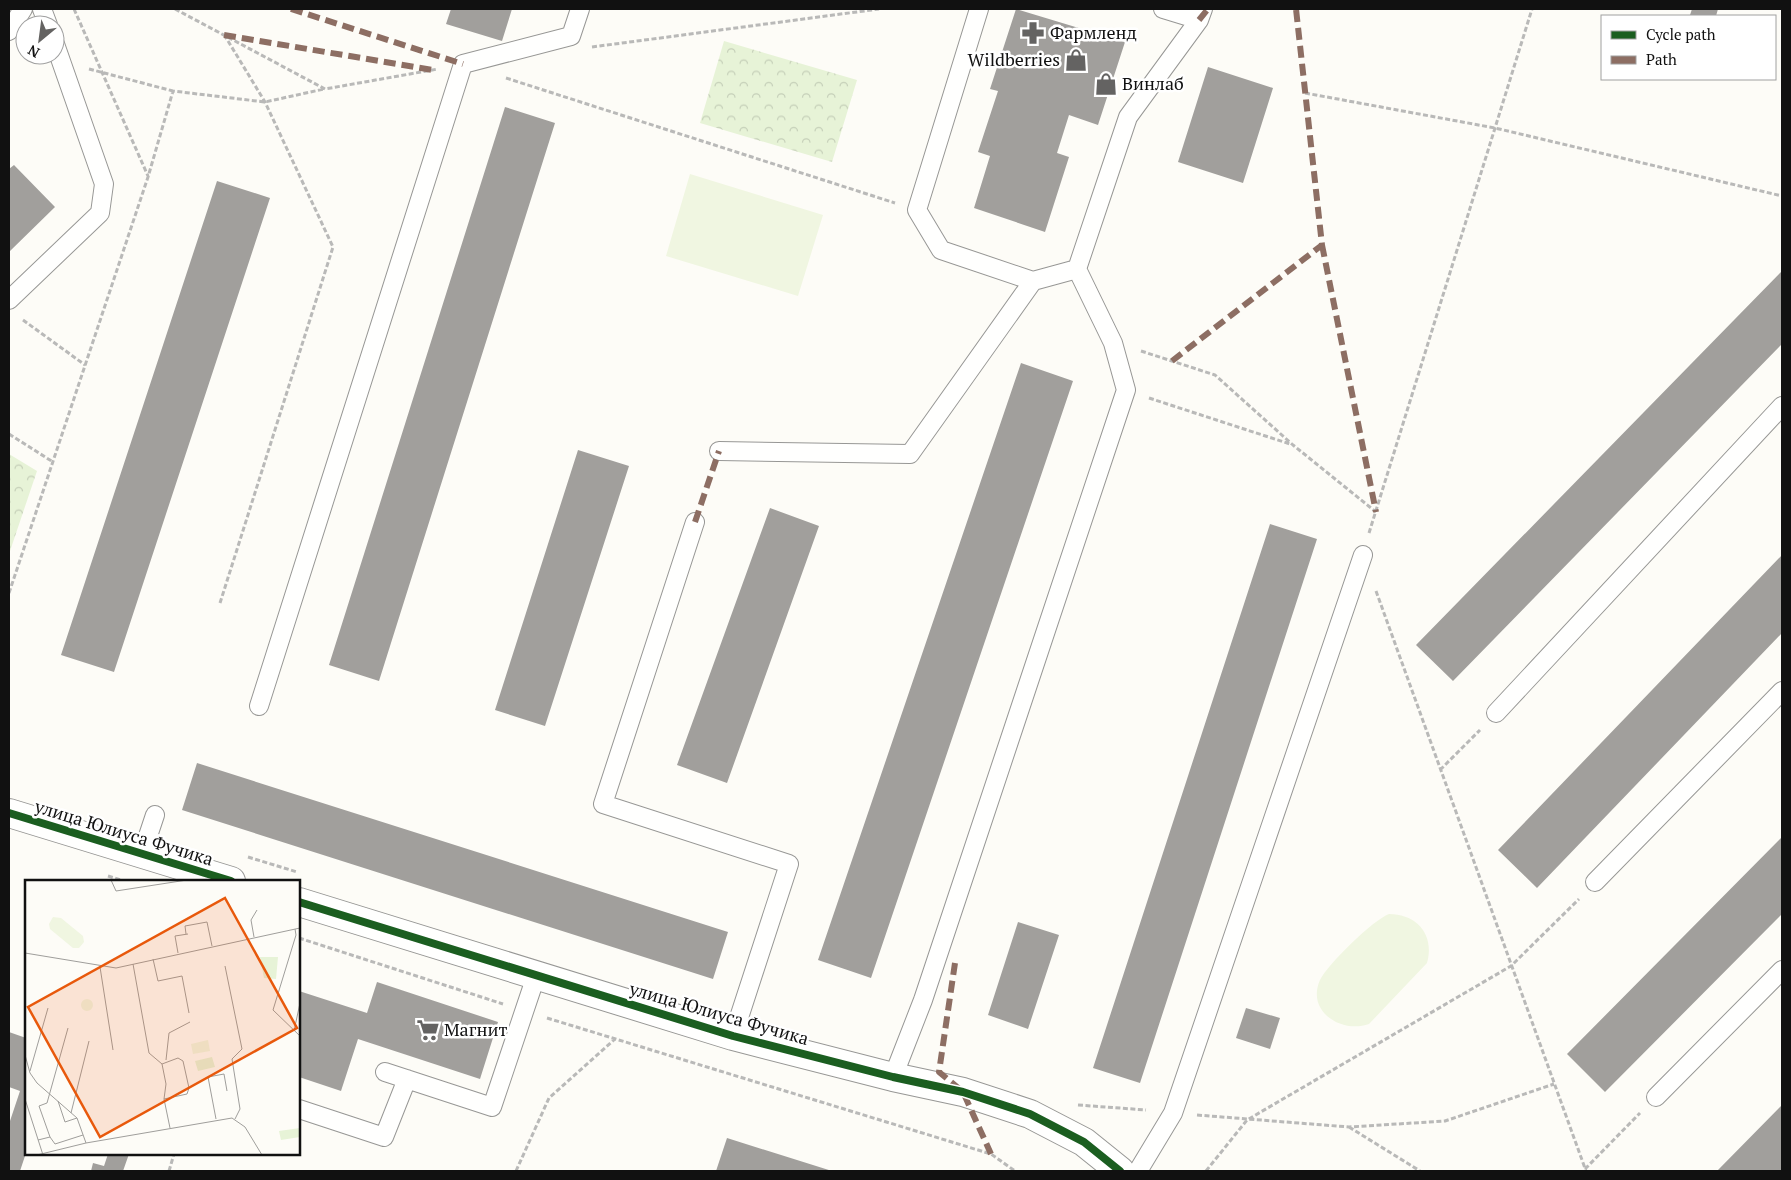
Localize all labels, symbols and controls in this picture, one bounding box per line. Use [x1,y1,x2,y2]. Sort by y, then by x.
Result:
north arrow [15,15,65,65]
legend [1601,15,1776,80]
pharmacy icon: Фармленд [1020,20,1046,46]
place label: Фармленд [1050,20,1137,44]
text: Cycle path [1646,24,1716,44]
text: N [24,41,43,63]
place label: Wildberries [967,47,1060,71]
shop icon: Wildberries [1063,47,1089,73]
text: Path [1646,49,1677,69]
shop icon: Винлаб [1093,71,1119,97]
place label: Винлаб [1122,71,1184,95]
street label: улица Юлиуса Фучика [31,793,216,871]
inset map [25,880,300,1155]
street label: улица Юлиуса Фучика [626,976,812,1050]
supermarket icon: Магнит [415,1017,441,1043]
place label: Магнит [444,1017,507,1041]

